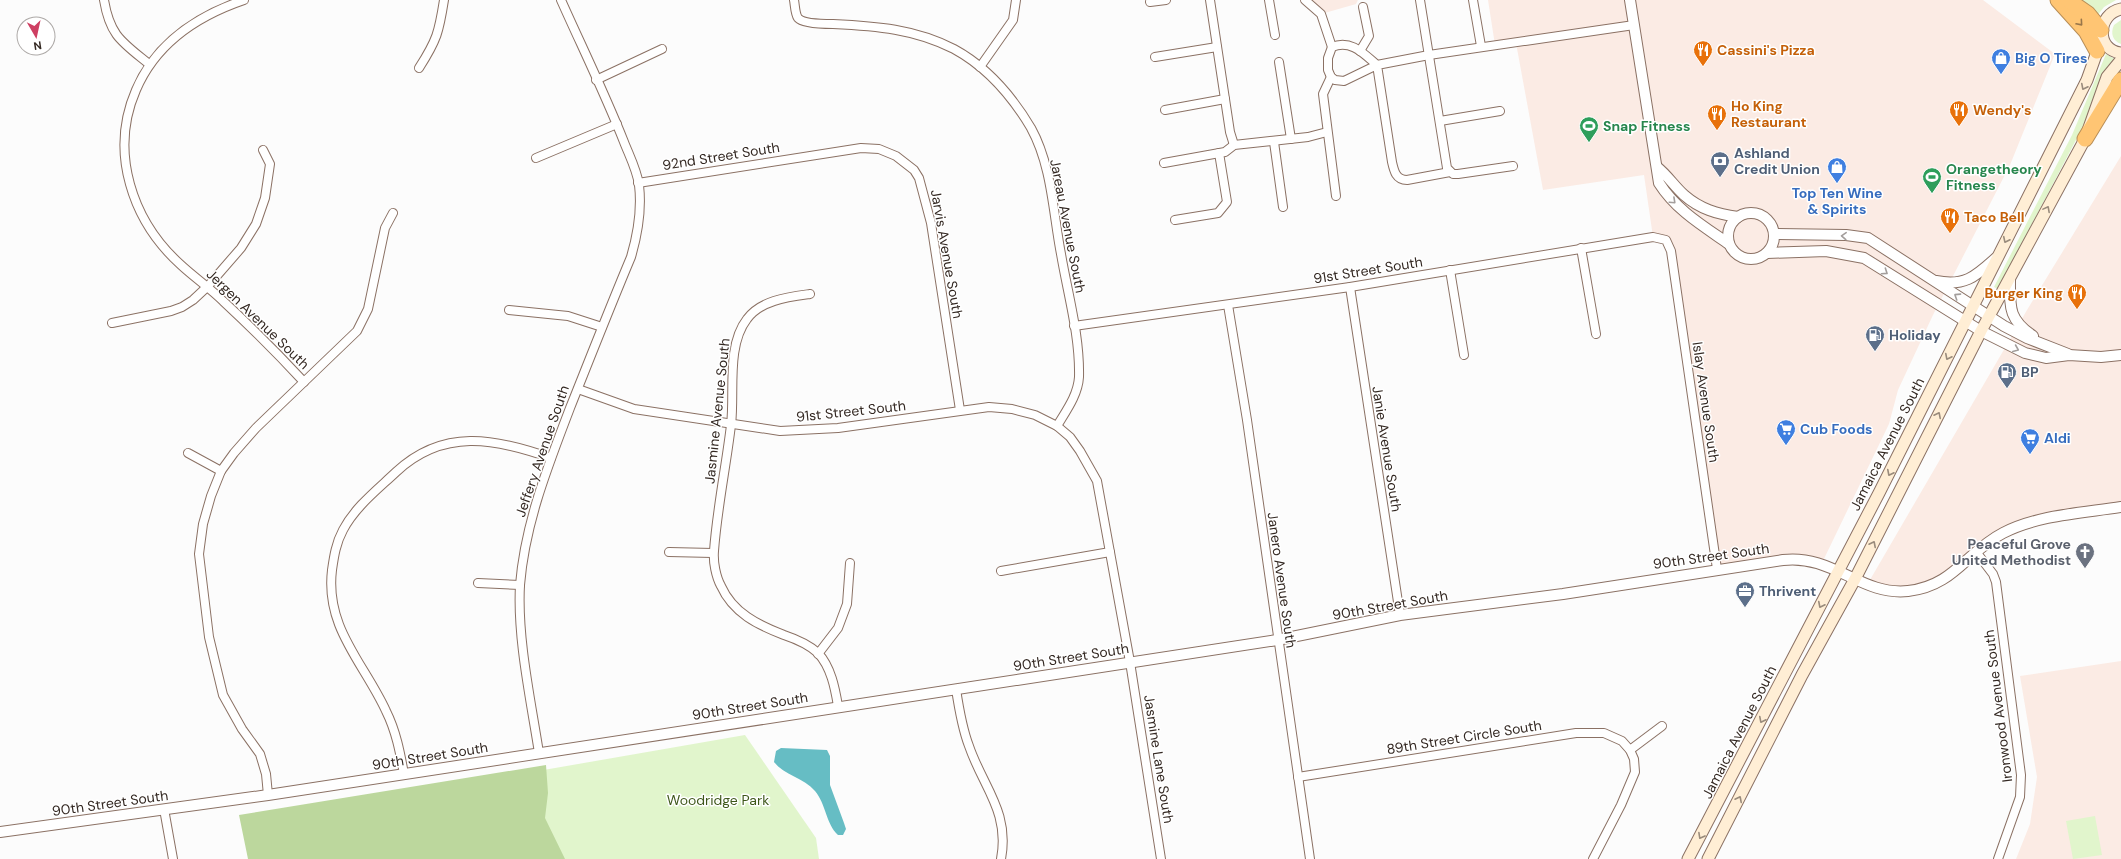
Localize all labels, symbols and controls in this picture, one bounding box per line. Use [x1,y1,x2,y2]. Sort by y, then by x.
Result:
north arrow [16,16,56,56]
one-way arrow [2075,19,2082,26]
text: N [33,38,43,53]
restaurant icon: Cassini's Pizza [1692,39,1714,67]
place label: Cassini's Pizza [1717,41,1815,59]
shop icon: Big O Tires [1990,47,2012,75]
place label: Big O Tires [2015,49,2087,67]
one-way arrow [2081,83,2088,90]
place label: Ho King Restaurant [1731,97,1807,131]
restaurant icon: Wendy's [1948,99,1970,127]
place label: Wendy's [1973,101,2031,119]
restaurant icon: Ho King Restaurant [1706,103,1728,131]
sports icon: Snap Fitness [1578,115,1600,143]
place label: Snap Fitness [1603,117,1690,135]
street label: 92nd Street South [661,138,781,174]
place label: Ashland Credit Union [1734,144,1820,178]
bank icon: Ashland Credit Union [1709,150,1731,178]
shop icon: Top Ten Wine & Spirits [1826,156,1848,184]
street label: Jareau Avenue South [1046,157,1090,295]
place label: Orangetheory Fitness [1946,160,2042,194]
sports icon: Orangetheory Fitness [1921,166,1943,194]
place label: Top Ten Wine & Spirits [1792,184,1882,218]
street label: Jarvis Avenue South [927,188,967,320]
one-way arrow [1668,197,1676,204]
restaurant icon: Taco Bell [1939,206,1961,234]
one-way arrow [2042,206,2050,213]
place label: Taco Bell [1964,208,2025,226]
one-way arrow [1841,231,1847,240]
one-way arrow [2003,236,2010,244]
street label: 91st Street South [1312,252,1424,288]
street label: Jergen Avenue South [203,265,313,373]
one-way arrow [1881,267,1888,275]
restaurant icon: Burger King [2066,282,2088,310]
place label: Burger King [1984,284,2063,302]
one-way arrow [1954,294,1961,301]
fuel station icon: Holiday [1864,324,1886,352]
place label: Holiday [1889,326,1941,344]
street label: Jasmine Avenue South [700,337,734,485]
street label: Islay Avenue South [1689,341,1723,463]
one-way arrow [2012,344,2019,352]
one-way arrow [1945,353,1953,360]
fuel station icon: BP [1996,361,2018,389]
place label: BP [2021,363,2039,381]
street label: Jamaica Avenue South [1846,375,1928,513]
street label: Jeffery Avenue South [511,383,573,519]
street label: Janie Avenue South [1368,385,1406,513]
street label: 91st Street South [795,396,907,426]
one-way arrow [1933,412,1941,420]
supermarket icon: Cub Foods [1775,418,1797,446]
place label: Cub Foods [1800,420,1873,438]
supermarket icon: Aldi [2019,427,2041,455]
place label: Aldi [2044,429,2071,447]
one-way arrow [1887,469,1894,476]
street label: Janero Avenue South [1264,511,1300,649]
place label: Peaceful Grove United Methodist [1952,535,2071,569]
street label: 90th Street South [1652,539,1770,573]
one-way arrow [1868,541,1876,548]
church icon: Peaceful Grove United Methodist [2074,541,2096,569]
office icon: Thrivent [1734,580,1756,608]
place label: Thrivent [1759,582,1816,600]
street label: 90th Street South [1331,586,1449,624]
one-way arrow [1818,601,1826,608]
street label: Ironwood Avenue South [1980,629,2016,783]
street label: 90th Street South [1012,639,1130,675]
street label: Jamaica Avenue South [1698,663,1780,801]
street label: 90th Street South [691,688,809,724]
street label: Jasmine Lane South [1140,693,1178,825]
street label: 89th Street Circle South [1385,716,1543,758]
one-way arrow [1759,716,1766,724]
street label: 90th Street South [371,738,489,774]
street label: 90th Street South [51,786,169,820]
park label: Woodridge Park [667,791,769,809]
one-way arrow [1734,796,1742,804]
one-way arrow [1699,831,1706,839]

